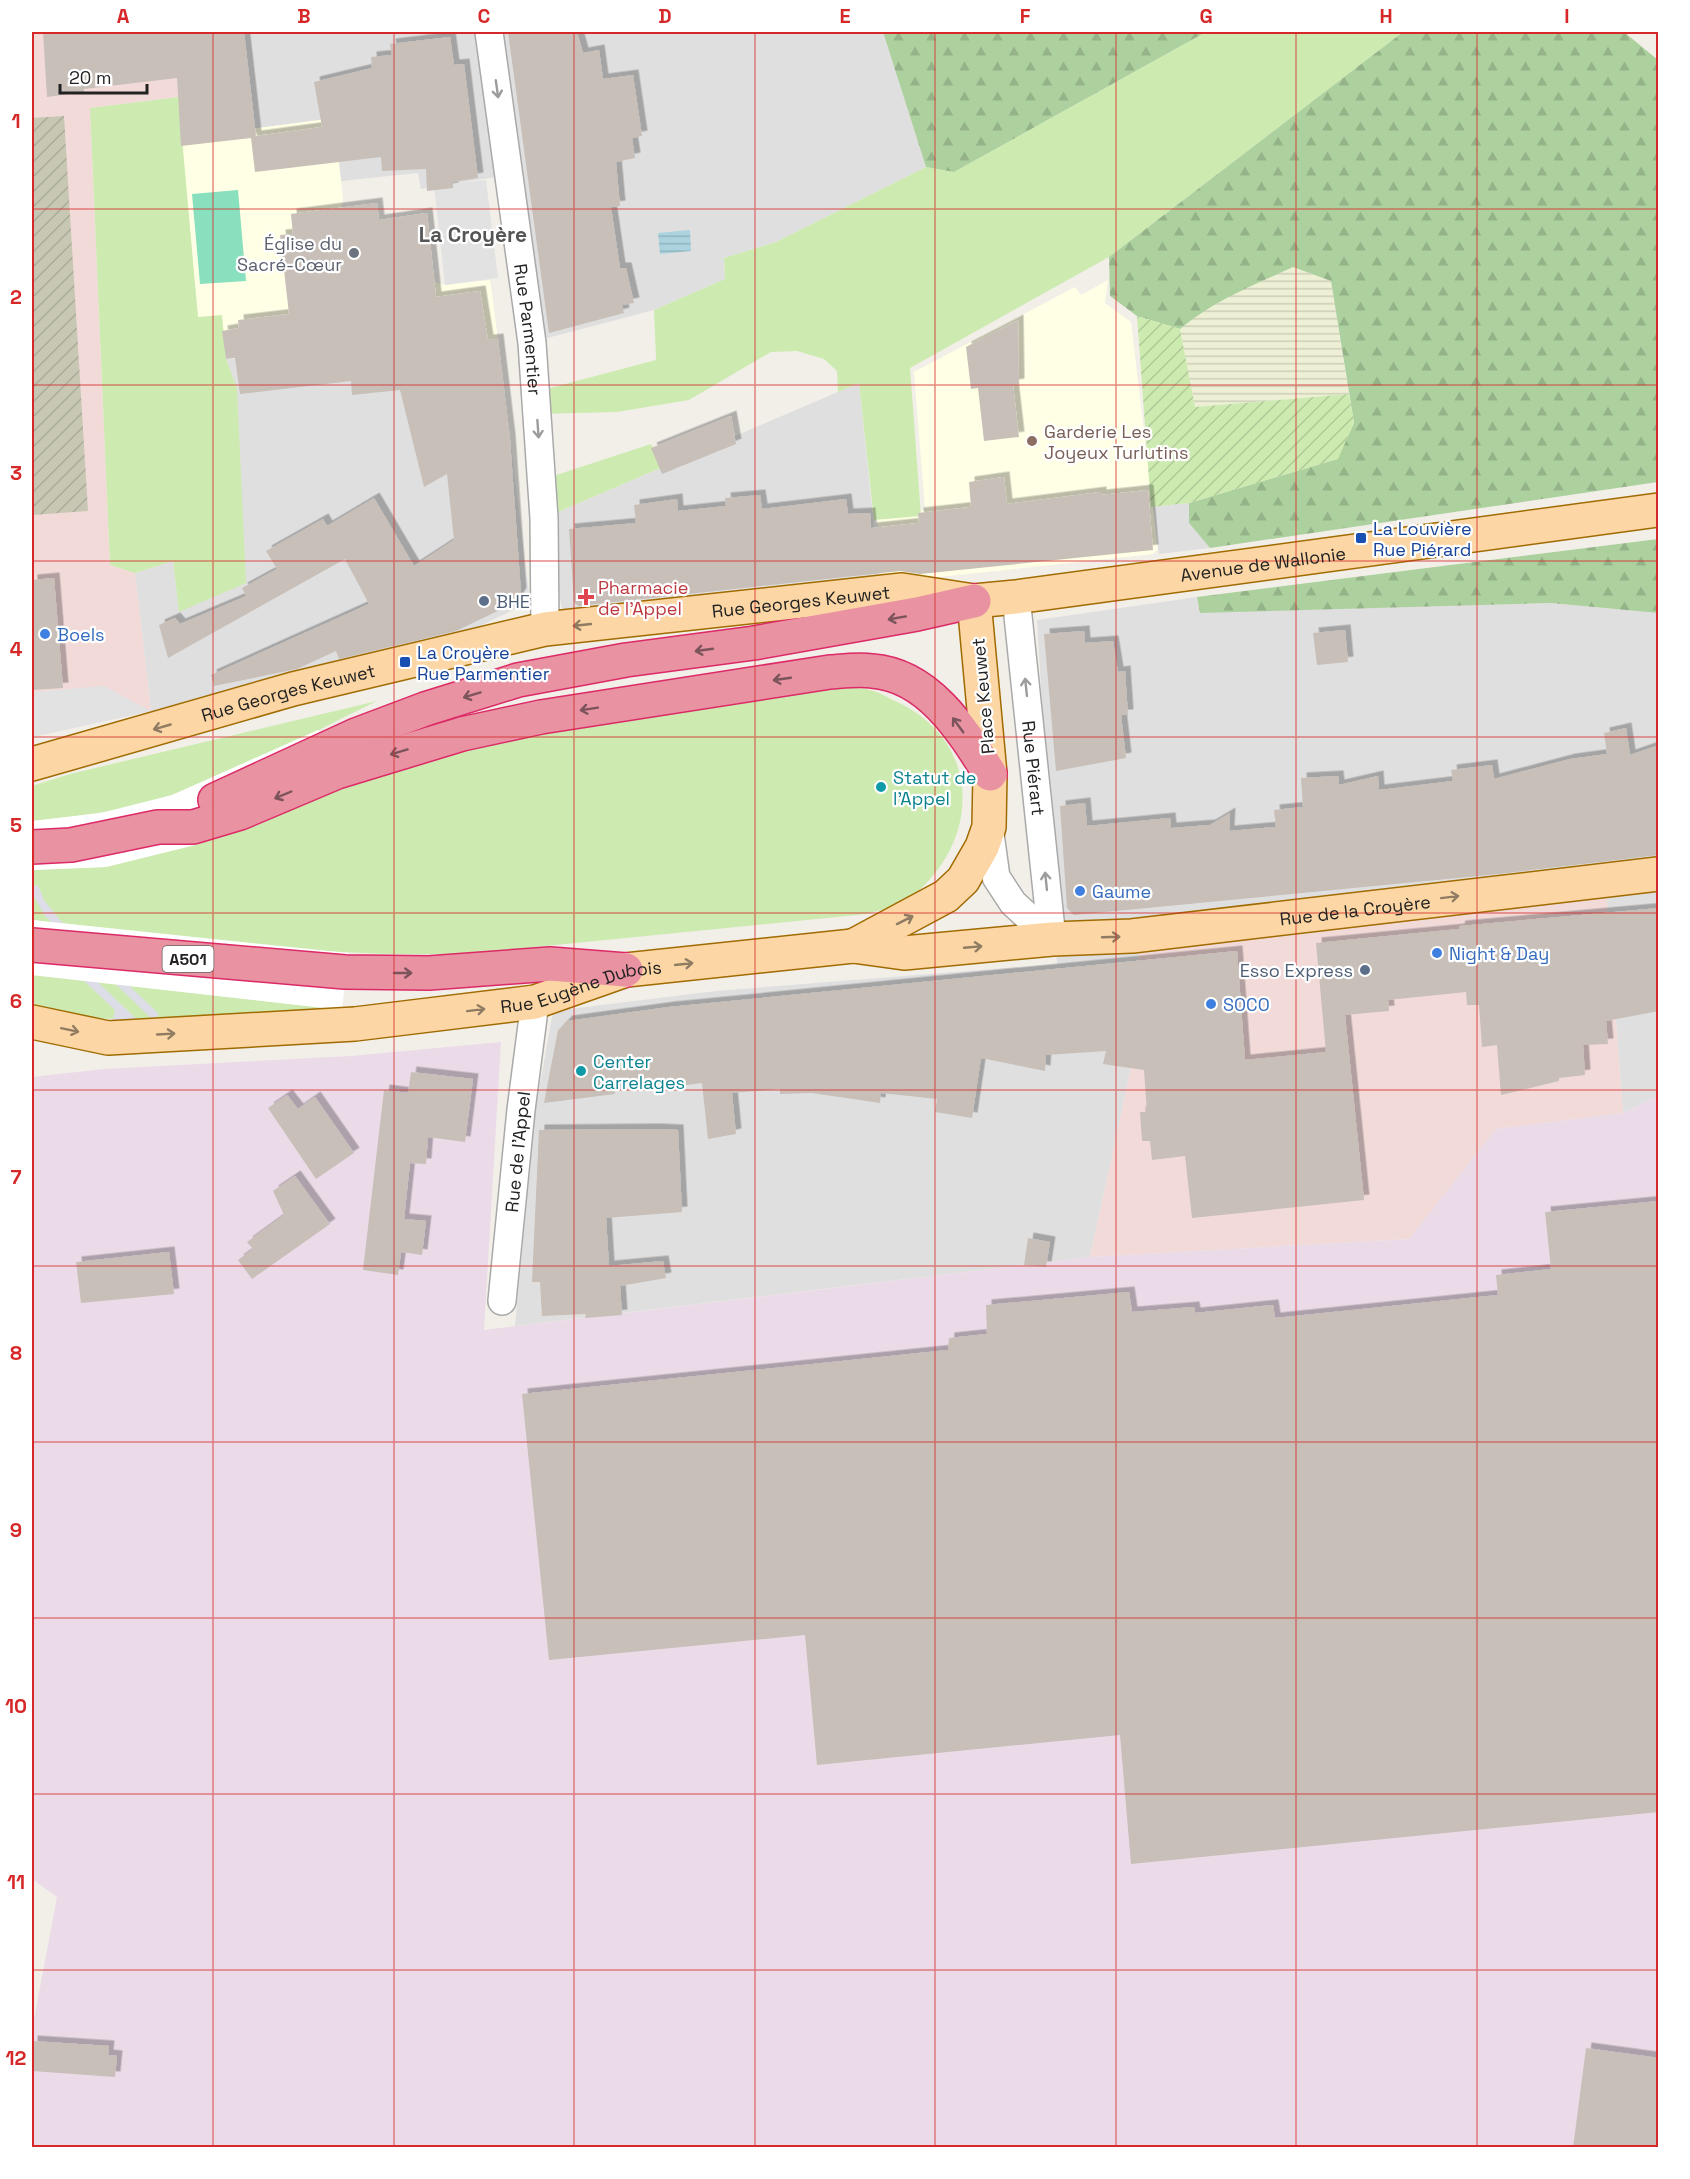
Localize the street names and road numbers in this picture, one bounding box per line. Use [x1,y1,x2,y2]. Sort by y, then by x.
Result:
street label: Rue Parmentier [510,262,547,396]
street label: Avenue de Wallonie [1179,541,1347,586]
street label: Rue Georges Keuwet [710,580,891,622]
street label: Place Keuwet [966,637,1000,755]
street label: Rue Georges Keuwet [198,658,377,726]
street label: Rue Piérart [1018,719,1050,817]
street label: Rue de la Croyère [1278,889,1432,930]
road number: A501 [162,946,213,972]
street label: Rue Eugène Dubois [499,955,663,1018]
street label: Rue de l'Appel [499,1090,535,1213]

